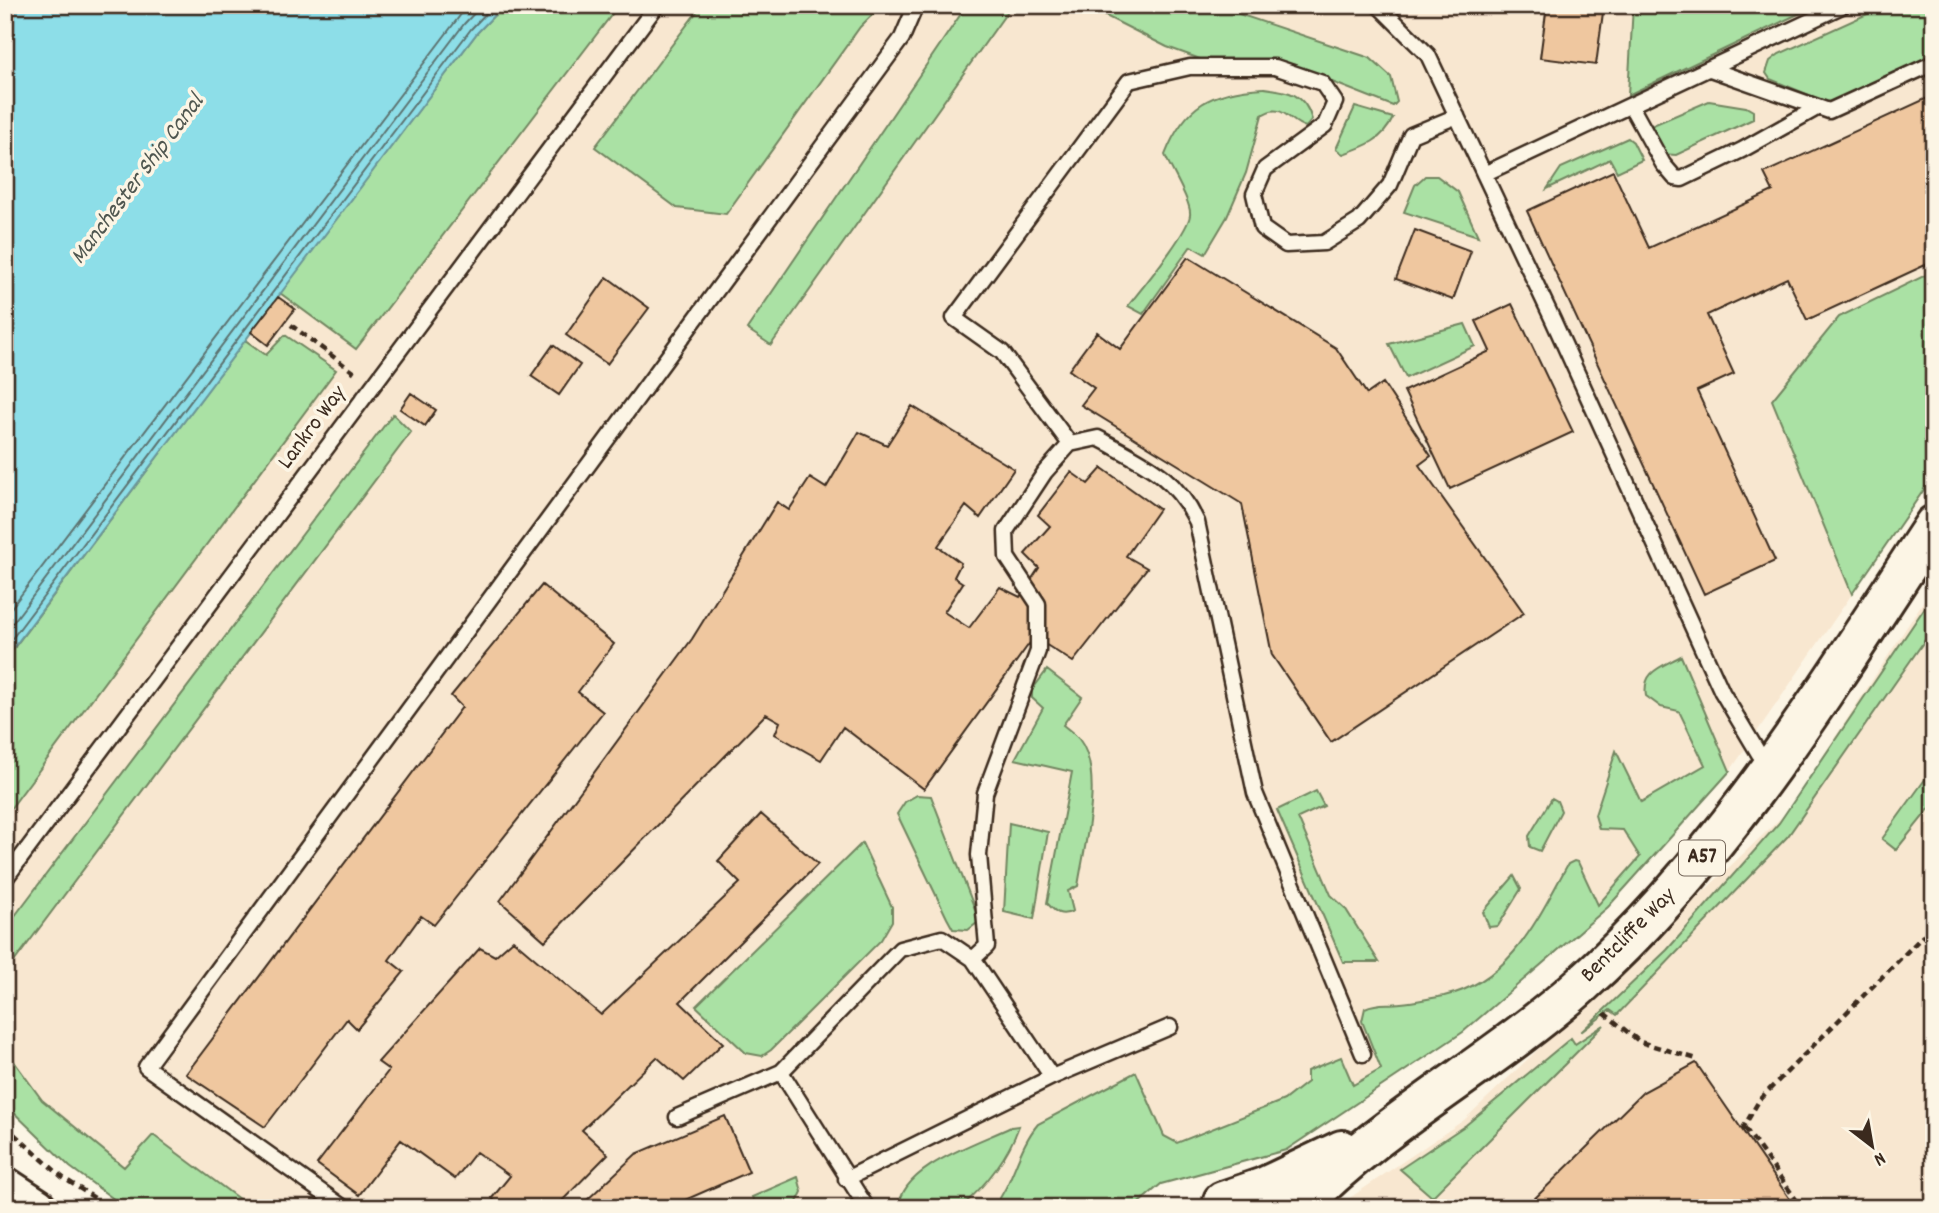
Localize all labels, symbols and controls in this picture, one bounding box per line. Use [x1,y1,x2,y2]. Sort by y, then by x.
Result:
water label: Manchester Ship Canal [63,86,215,272]
street label: Lankro Way [270,379,356,477]
road number: A57 [1679,840,1725,876]
street label: Bentcliffe Way [1574,880,1685,991]
north arrow [1838,1112,1908,1182]
text: N [1868,1144,1890,1172]

